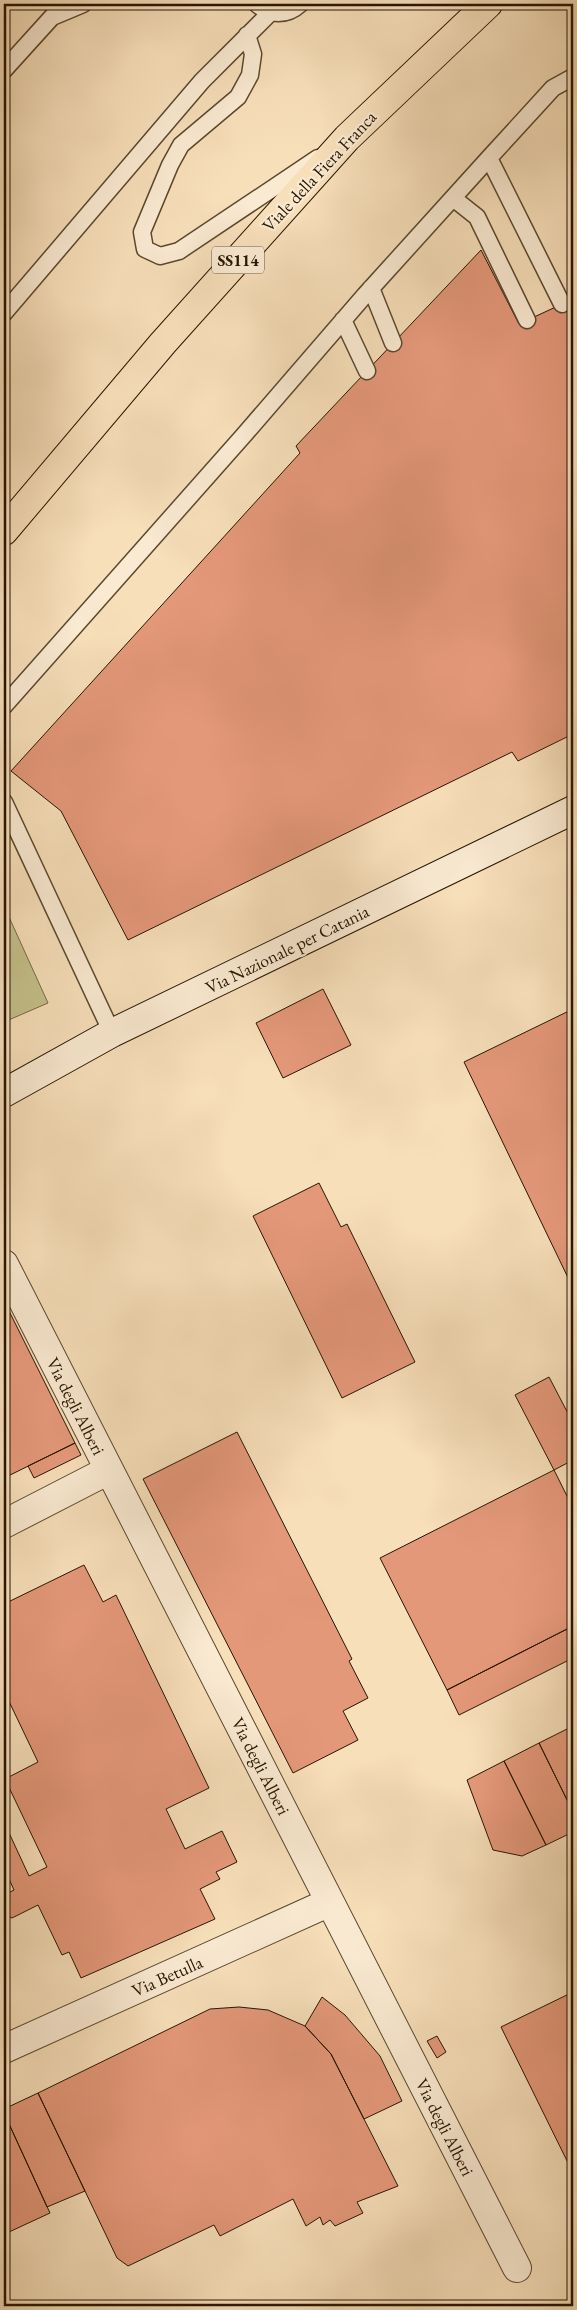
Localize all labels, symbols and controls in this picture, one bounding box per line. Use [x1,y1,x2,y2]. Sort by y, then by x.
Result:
street label: Viale della Fiera Franca [257,105,382,236]
road number: SS114 [212,246,264,274]
street label: Via Nazionale per Catania [201,899,373,999]
street label: Via degli Alberi [42,1353,111,1459]
street label: Via degli Alberi [227,1713,296,1819]
street label: Via Betulla [128,1950,207,2002]
street label: Via degli Alberi [411,2074,480,2180]

